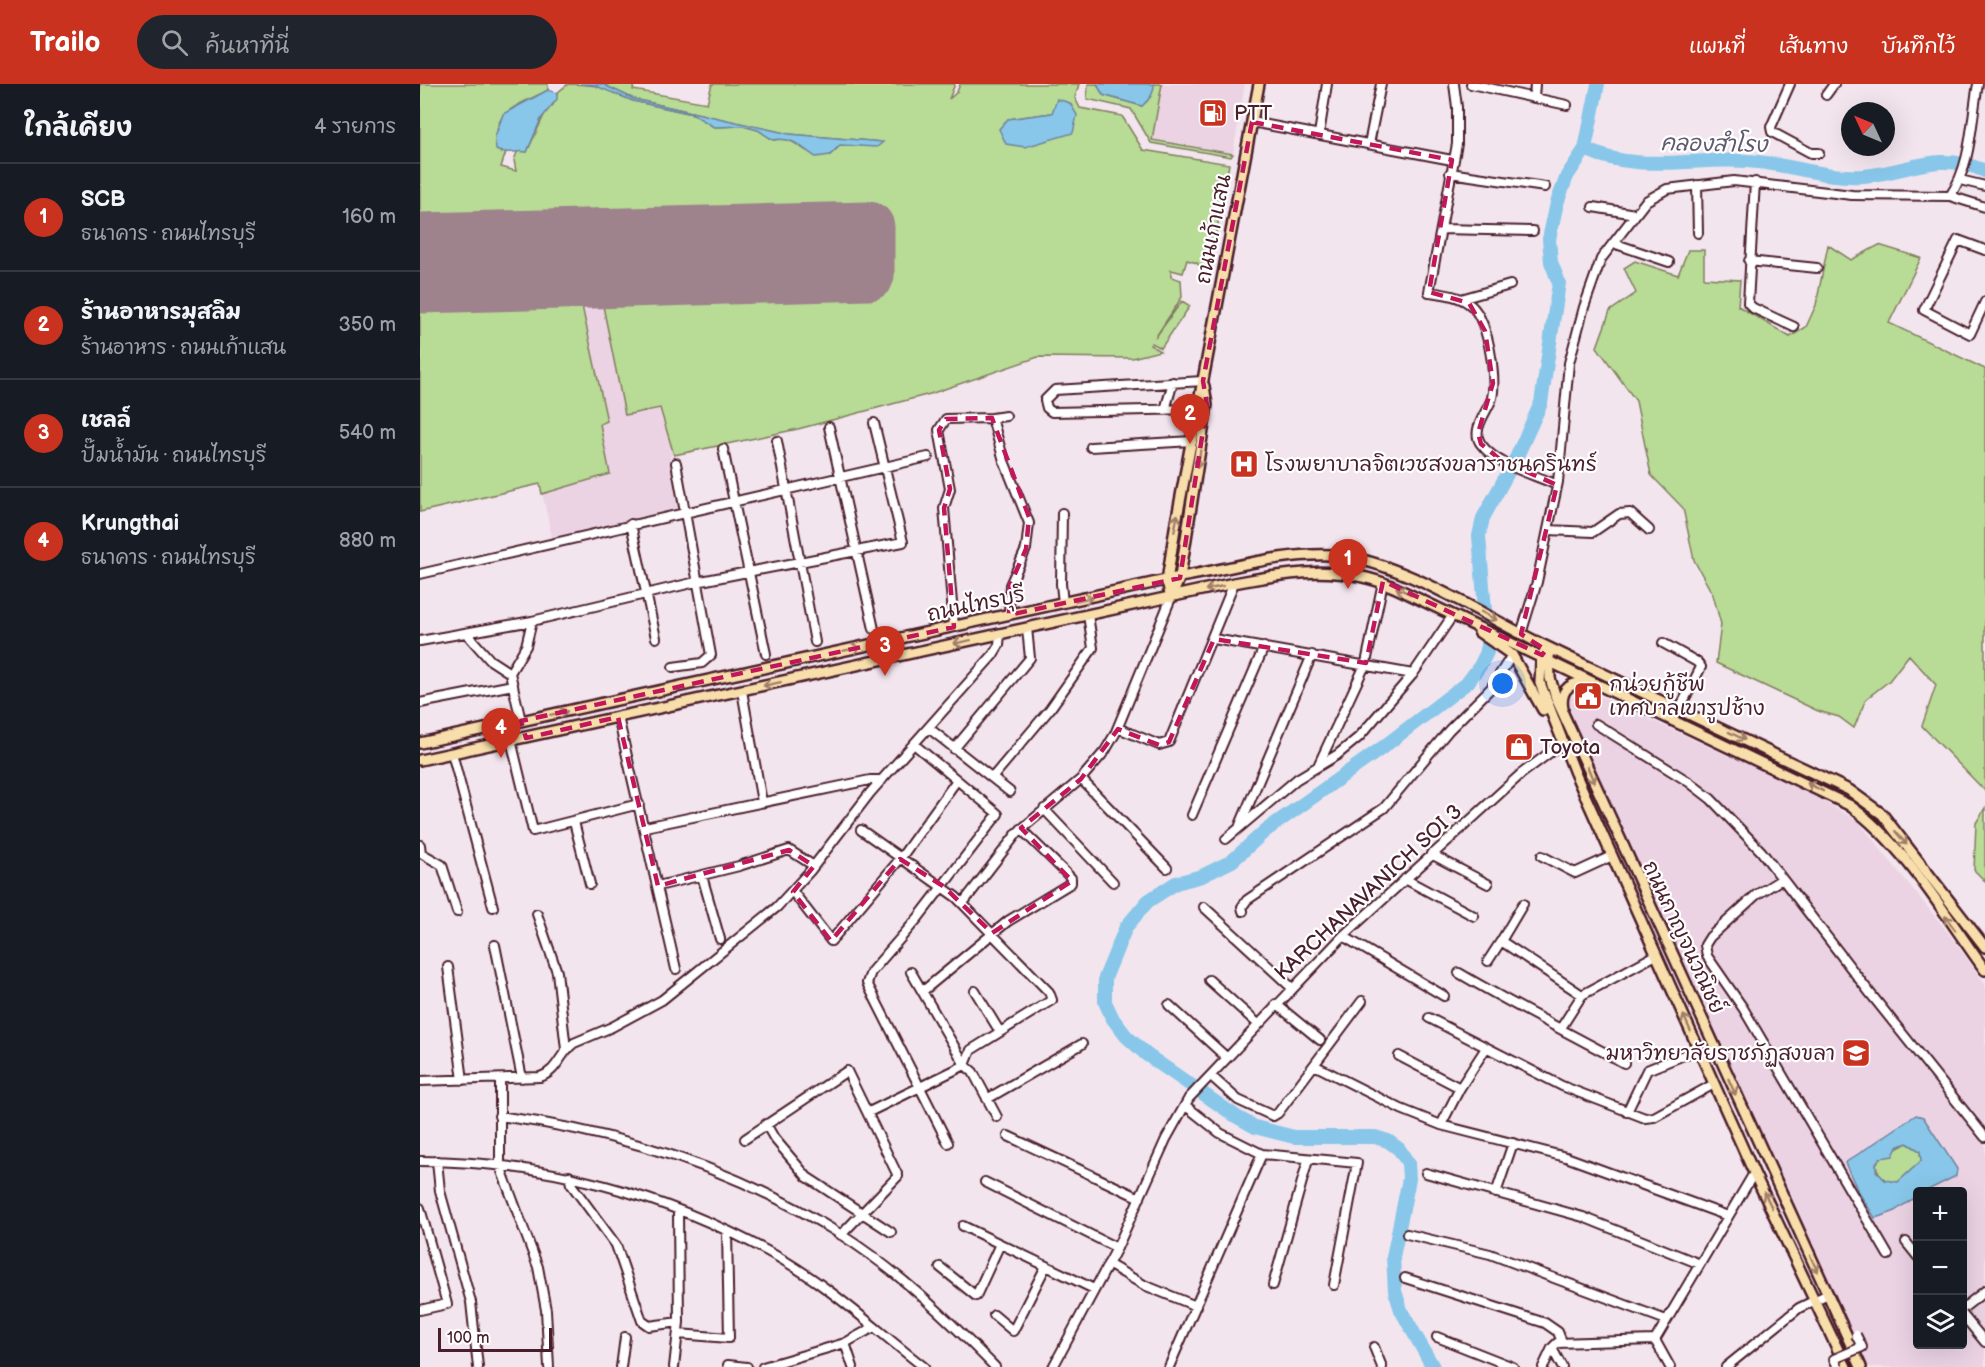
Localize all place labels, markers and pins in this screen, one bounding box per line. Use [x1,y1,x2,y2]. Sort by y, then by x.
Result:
fuel station icon: PTT [1197,97,1229,129]
place label: PTT [1234,101,1273,126]
pin: 2 [1170,394,1210,444]
hospital icon: โรงพยาบาลจิตเวชสงขลาราชนครินทร์ [1228,448,1260,480]
place label: โรงพยาบาลจิตเวชสงขลาราชนครินทร์ [1265,451,1597,477]
pin: 1 [1328,540,1368,589]
pin: 3 [866,626,904,676]
place label: กน่วยกู้ชีพ เทศบาลเขารูปช้าง [1609,671,1765,724]
public building icon: กน่วยกู้ชีพ เทศบาลเขารูปช้าง [1572,680,1604,712]
pin: 4 [482,708,520,758]
shop icon: Toyota [1503,731,1535,763]
place label: Toyota [1540,735,1600,760]
school or university icon: มหาวิทยาลัยราชภัฏสงขลา [1840,1037,1872,1069]
place label: มหาวิทยาลัยราชภัฏสงขลา [1606,1041,1835,1067]

